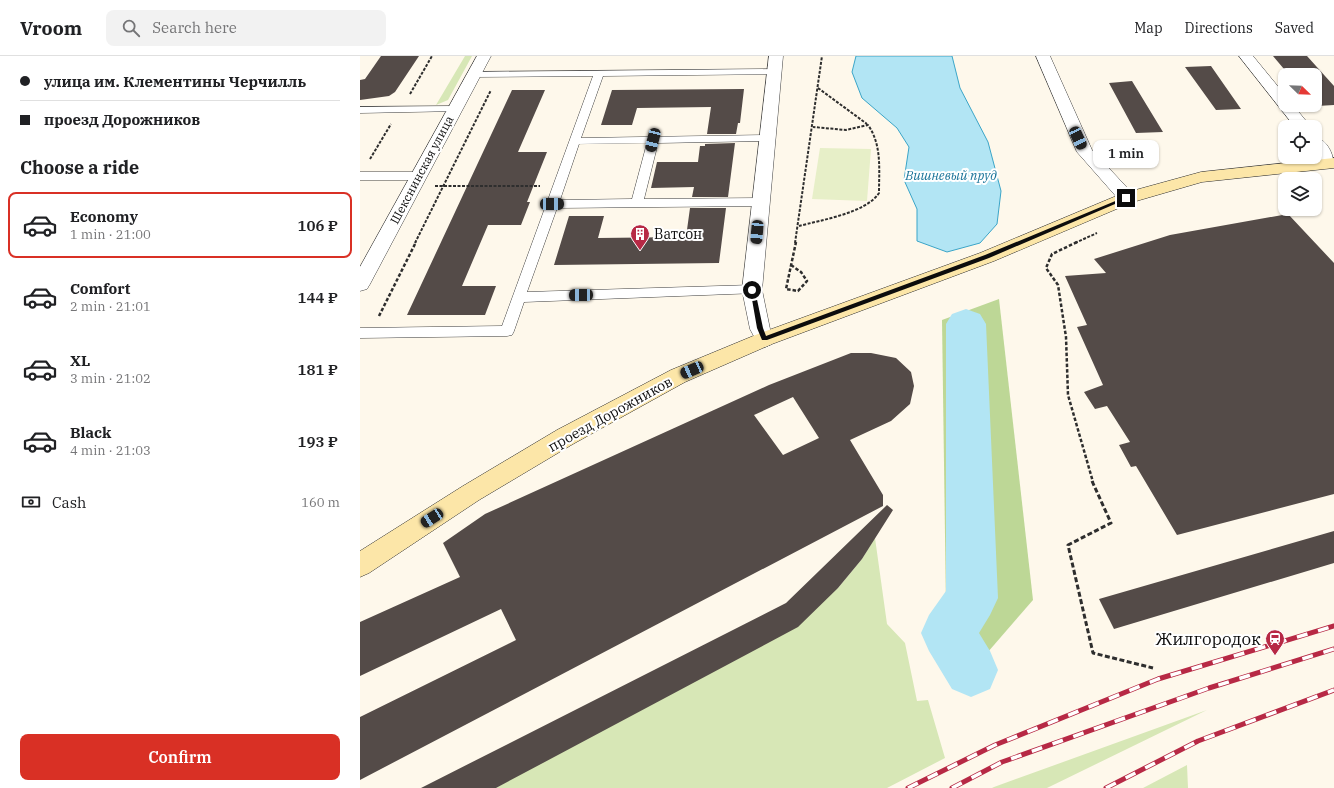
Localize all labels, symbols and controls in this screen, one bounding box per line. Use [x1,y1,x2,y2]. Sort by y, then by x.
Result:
search box [106,10,386,46]
text: Vroom [20,16,82,40]
icon: search [120,17,142,39]
text: Search here [152,18,237,37]
text: Map [1134,19,1163,37]
text: Directions [1185,19,1253,37]
text: Saved [1275,19,1314,37]
north arrow [1278,68,1322,112]
map controls [1278,68,1322,216]
text: улица им. Клементины Черчилль [44,72,306,91]
text: проезд Дорожников [44,110,200,129]
street label: Шекснинская улица [387,113,457,226]
button: locate [1278,120,1322,164]
car [1067,125,1089,151]
car [644,127,662,153]
callout: 1 min [1093,140,1159,168]
text: 1 min [1108,145,1144,162]
text: Choose a ride [20,156,139,179]
water label: Вишневый пруд [904,167,997,184]
button: layers [1278,172,1322,216]
route end [1117,189,1135,207]
car [540,198,564,210]
icon: car [22,207,58,243]
text: Economy [70,207,138,226]
text: 106 ₽ [298,216,338,235]
car [750,220,764,244]
building icon: Ватсон [629,223,651,251]
place label: Ватсон [654,225,702,243]
text: 1 min · 21:00 [70,226,151,243]
icon: car [22,279,58,315]
text: Comfort [70,279,130,298]
route start [743,281,761,299]
text: 144 ₽ [298,288,338,307]
car [569,289,593,301]
text: 2 min · 21:01 [70,298,151,315]
icon: car [22,351,58,387]
text: XL [70,351,90,370]
text: 181 ₽ [298,360,338,379]
car [679,360,705,380]
text: 3 min · 21:02 [70,370,151,387]
street label: проезд Дорожников [545,372,675,456]
icon: car [22,423,58,459]
text: Black [70,423,111,442]
text: 193 ₽ [298,432,338,451]
text: 4 min · 21:03 [70,442,151,459]
icon: cash [20,491,42,513]
text: Cash [52,493,86,512]
text: 160 m [301,494,340,511]
car [419,506,445,530]
place label: Жилгородок [1155,628,1261,650]
station icon: Жилгородок [1264,628,1286,656]
button: Confirm [20,734,340,780]

